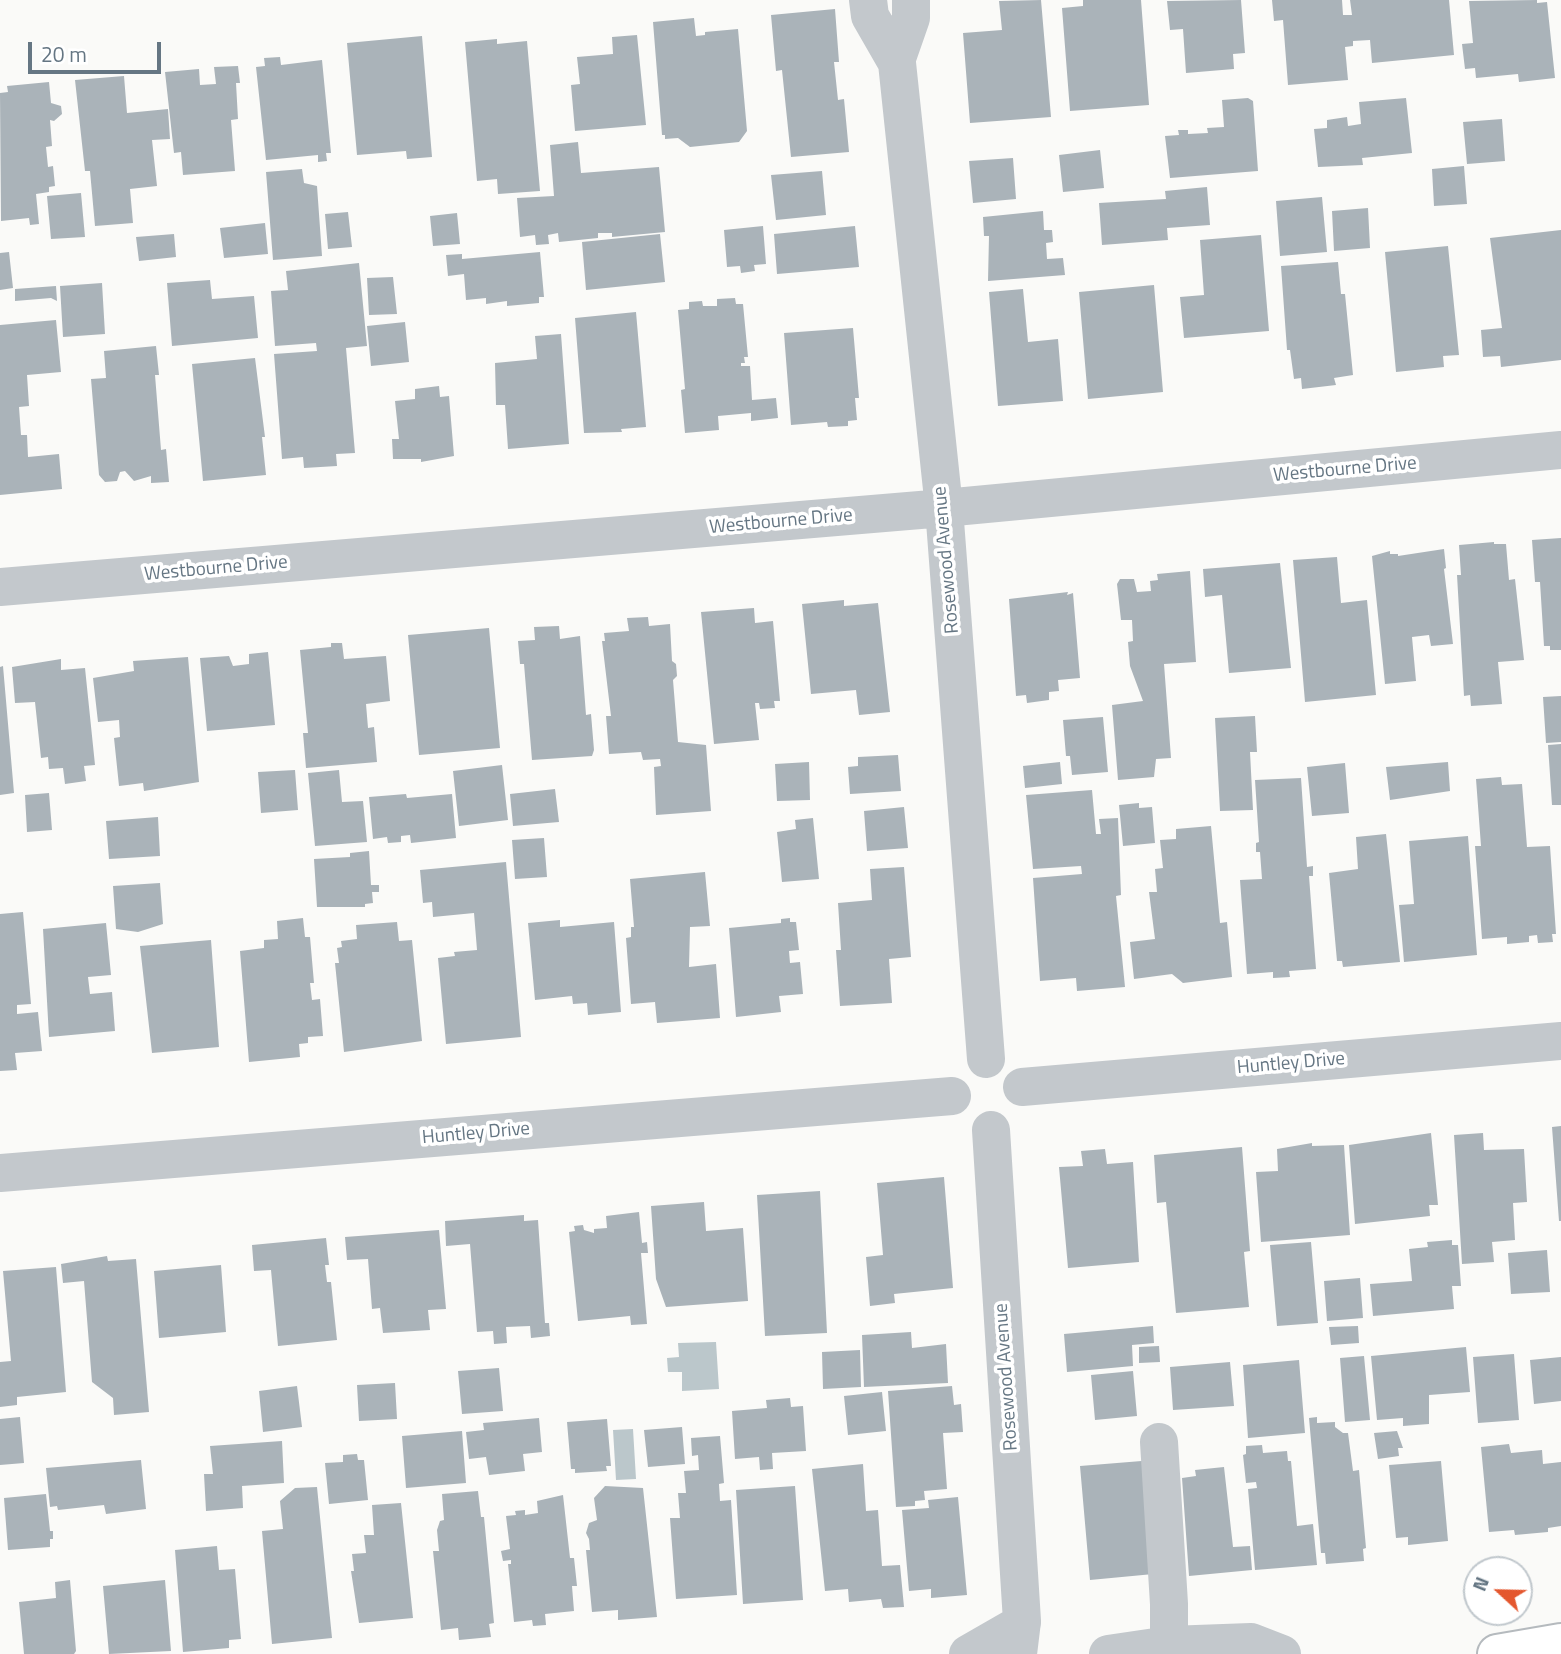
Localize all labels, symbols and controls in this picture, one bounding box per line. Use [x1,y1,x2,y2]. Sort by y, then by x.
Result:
scale bar [32,28,164,72]
text: 20 m [41,38,87,70]
street label: Westbourne Drive [1272,452,1418,488]
street label: Rosewood Avenue [929,485,965,635]
street label: Westbourne Drive [708,504,854,540]
street label: Westbourne Drive [143,551,289,587]
street label: Huntley Drive [1236,1048,1346,1080]
street label: Huntley Drive [421,1118,531,1150]
street label: Rosewood Avenue [990,1302,1024,1452]
north arrow [1463,1556,1533,1626]
text: N [1464,1572,1496,1595]

